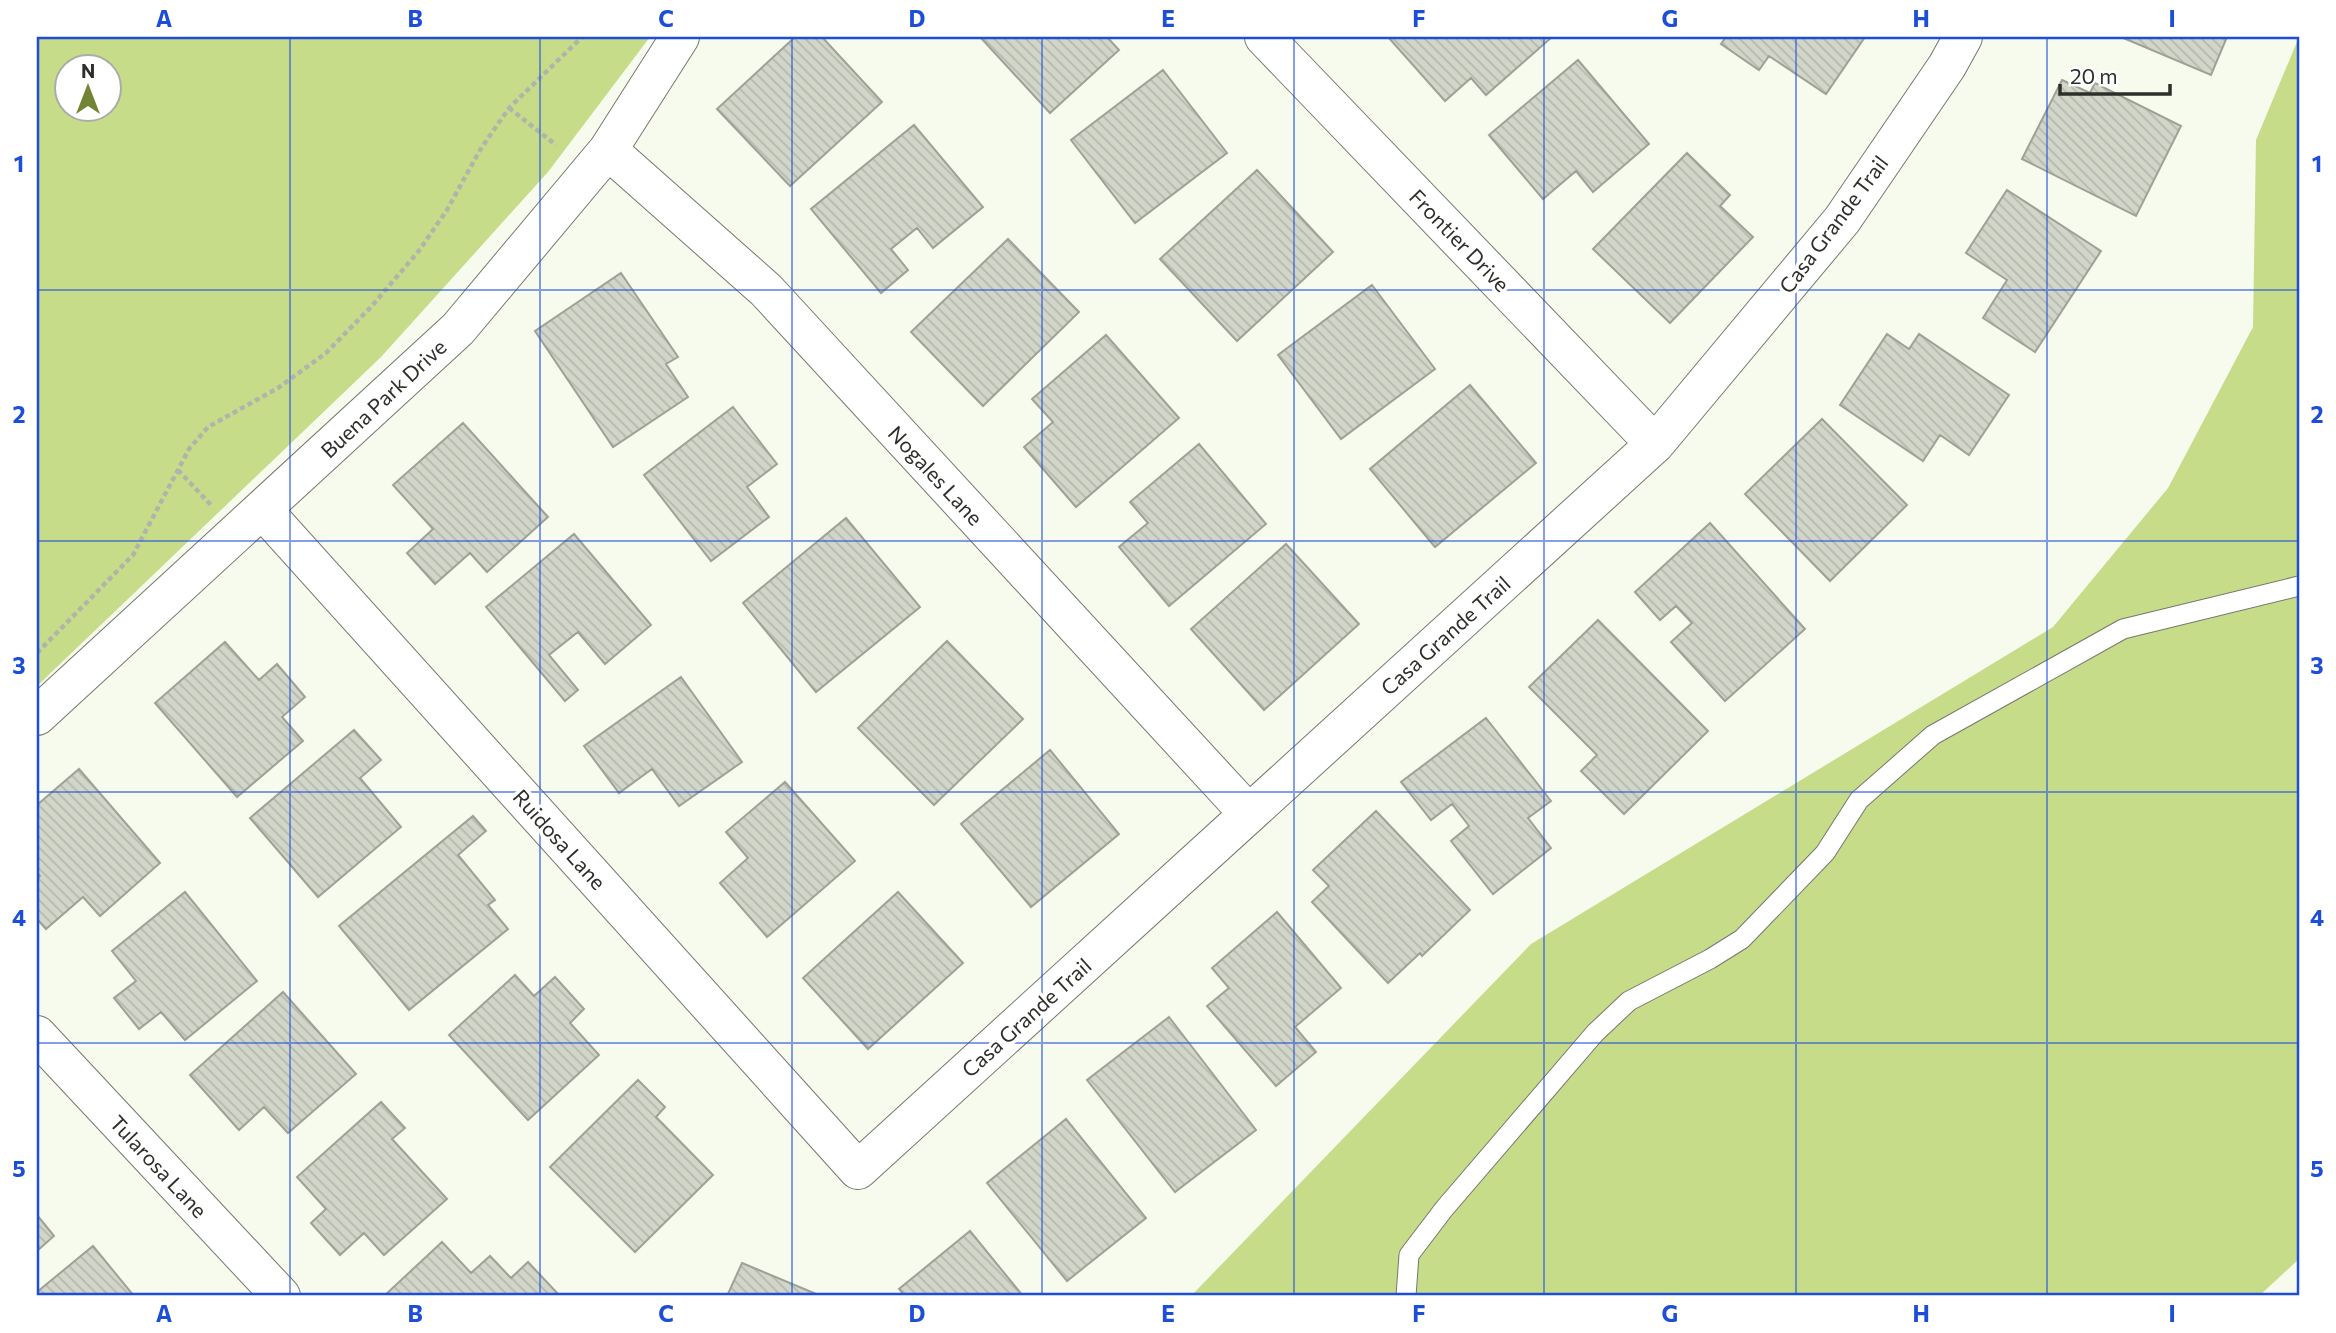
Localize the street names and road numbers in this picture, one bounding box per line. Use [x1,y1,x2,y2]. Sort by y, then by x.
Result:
street label: Casa Grande Trail [1773,150,1893,298]
street label: Frontier Drive [1405,184,1515,296]
street label: Buena Park Drive [315,334,451,462]
street label: Nogales Lane [884,420,988,530]
street label: Casa Grande Trail [1375,570,1515,700]
street label: Ruidosa Lane [508,784,612,894]
street label: Casa Grande Trail [956,952,1096,1082]
street label: Tularosa Lane [105,1110,213,1222]

